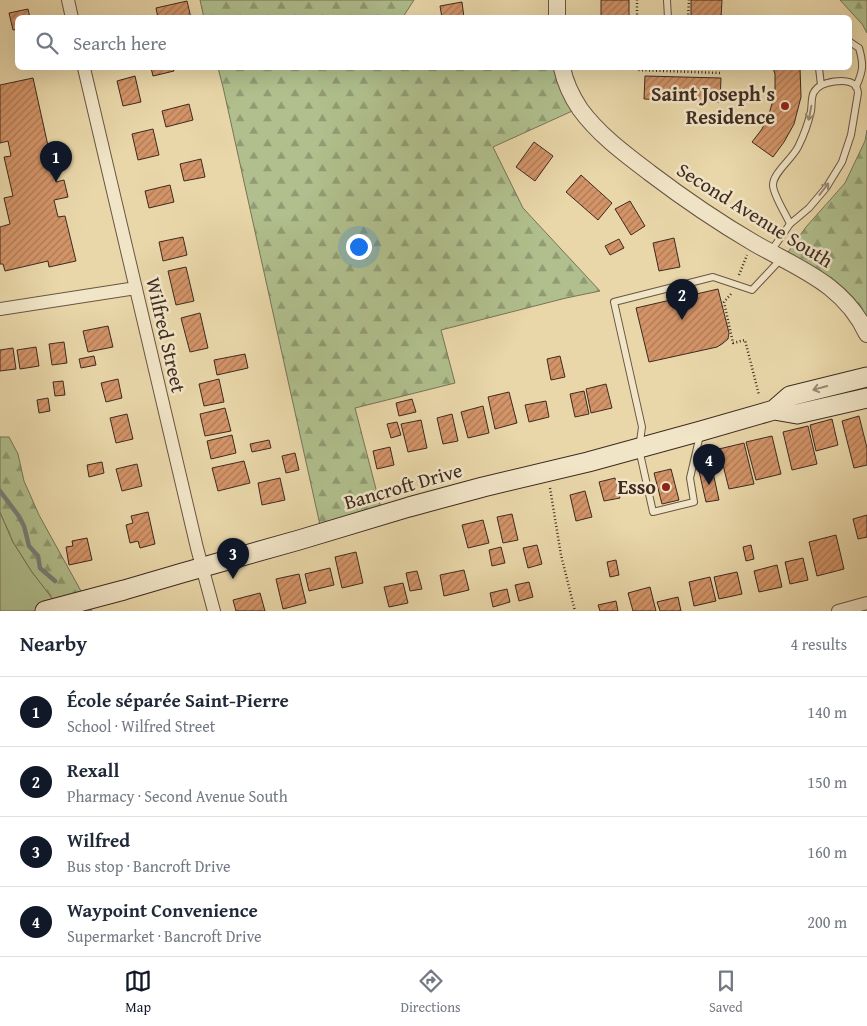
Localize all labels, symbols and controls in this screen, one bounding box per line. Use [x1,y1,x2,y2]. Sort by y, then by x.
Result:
search box [15,15,852,70]
icon: search [33,29,61,57]
text: Search here [73,29,167,57]
place label: Saint Joseph's Residence [651,79,775,131]
marker: Saint Joseph's Residence [779,100,791,112]
one-way arrow [805,105,814,121]
pin: 1 [40,141,72,182]
street label: Second Avenue South [671,155,839,274]
one-way arrow [819,182,829,196]
your location [346,234,372,260]
street label: Wilfred Street [139,274,194,395]
pin: 2 [666,279,698,320]
one-way arrow [812,384,828,393]
pin: 4 [693,444,725,485]
street label: Bancroft Drive [340,455,465,516]
place label: Esso [617,472,656,501]
marker: Esso [660,481,672,493]
pin: 3 [217,538,249,579]
text: Nearby [20,628,87,659]
text: 4 results [790,632,847,656]
text: École séparée Saint-Pierre [67,686,289,714]
text: 1 [32,700,40,724]
text: 140 m [807,700,847,724]
text: School · Wilfred Street [67,714,215,738]
text: Rexall [67,756,119,784]
text: 2 [32,770,40,794]
text: 150 m [807,770,847,794]
text: Pharmacy · Second Avenue South [67,784,288,808]
text: Wilfred [67,826,130,854]
text: 3 [32,840,40,864]
text: 160 m [807,840,847,864]
text: Bus stop · Bancroft Drive [67,854,231,878]
text: Waypoint Convenience [67,896,258,924]
text: 4 [32,910,40,934]
text: 200 m [807,910,847,934]
text: Supermarket · Bancroft Drive [67,924,262,948]
tab: Map [124,967,152,1017]
tab: Directions [400,967,461,1017]
tab: Saved [709,967,743,1017]

